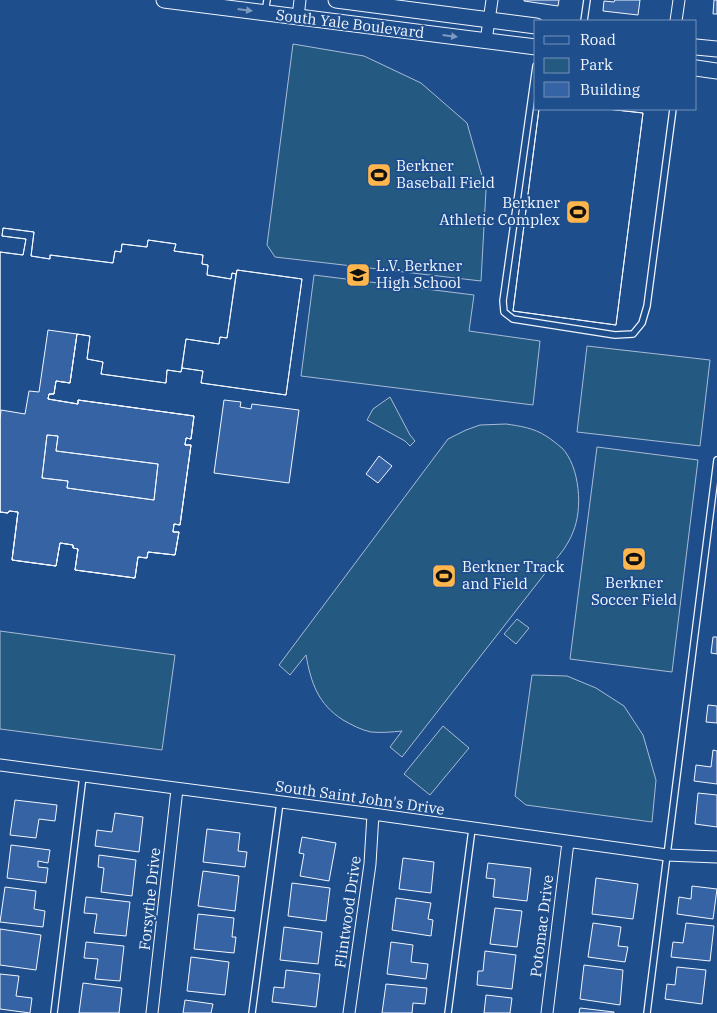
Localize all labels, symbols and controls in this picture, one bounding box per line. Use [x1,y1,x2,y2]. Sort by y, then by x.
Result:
street label: South Yale Boulevard [275,5,425,42]
one-way arrow [237,6,253,14]
legend [534,20,697,110]
text: Road [580,30,616,49]
one-way arrow [443,32,459,40]
text: Park [580,55,613,74]
text: Building [580,80,640,99]
place label: Berkner Baseball Field [396,156,495,192]
sports icon: Berkner Baseball Field [366,162,392,188]
place label: Berkner Athletic Complex [439,193,560,229]
sports icon: Berkner Athletic Complex [565,199,591,225]
place label: L.V. Berkner High School [376,256,462,292]
school or university icon: L.V. Berkner High School [345,262,371,288]
sports icon: Berkner Soccer Field [621,546,647,572]
place label: Berkner Track and Field [462,557,564,593]
sports icon: Berkner Track and Field [431,563,457,589]
place label: Berkner Soccer Field [591,573,677,609]
street label: South Saint John's Drive [274,776,446,819]
street label: Forsythe Drive [135,847,164,951]
street label: Flintwood Drive [330,855,365,969]
street label: Potomac Drive [526,874,557,978]

